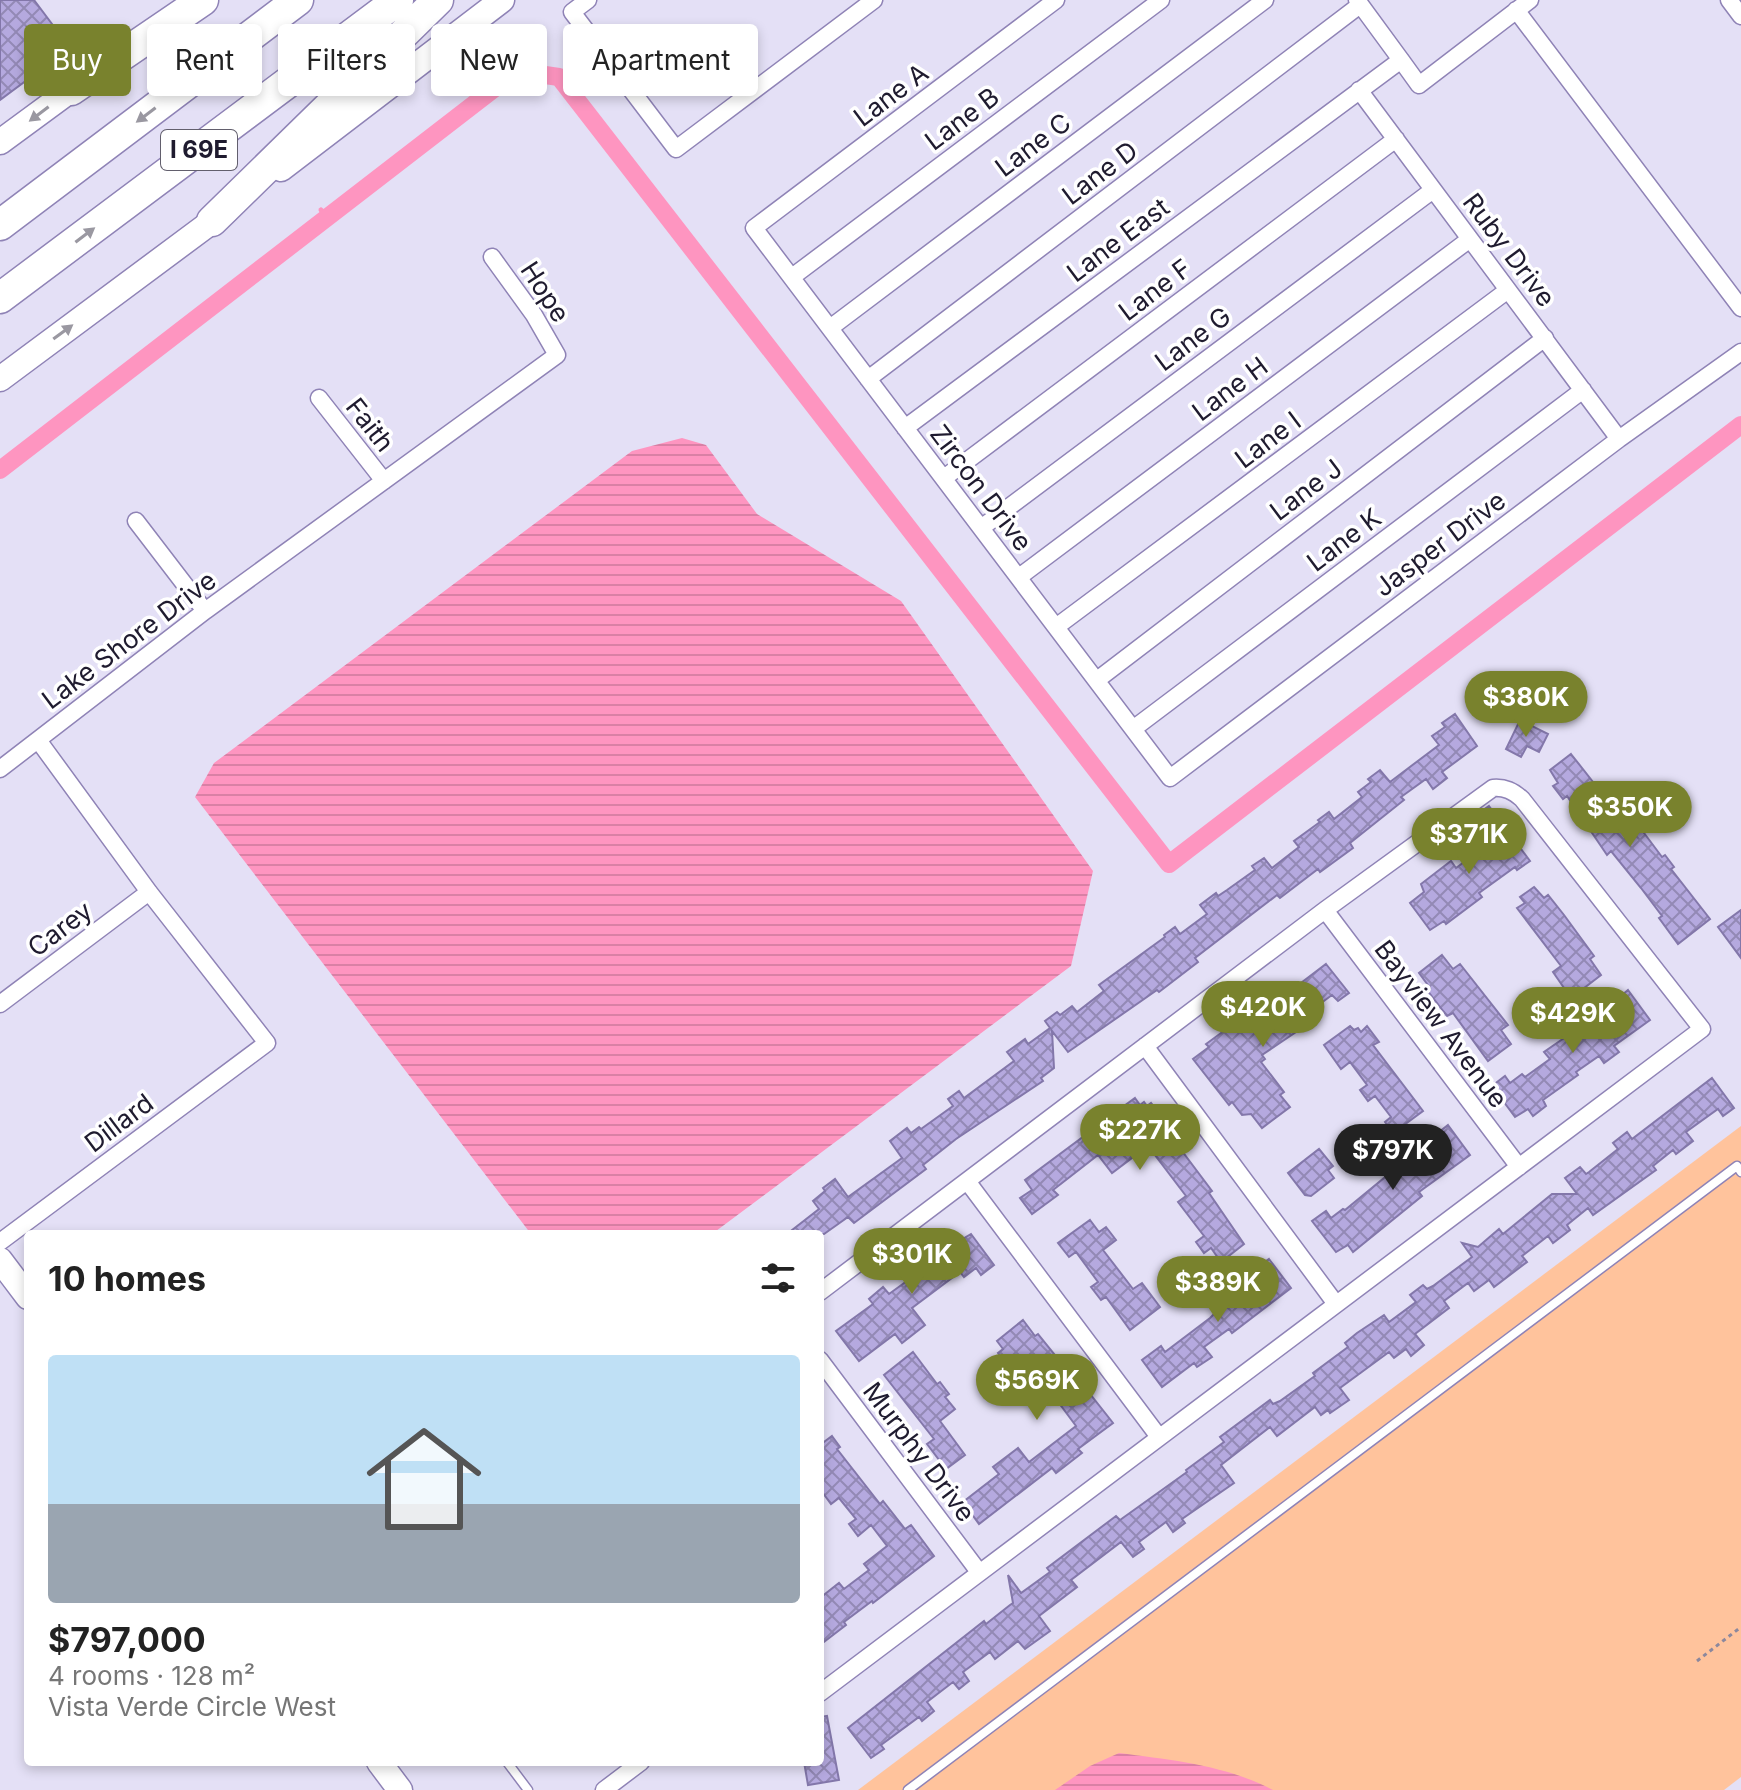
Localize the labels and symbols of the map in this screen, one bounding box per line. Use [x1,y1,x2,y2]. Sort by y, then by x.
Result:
street label: Lane A [847,57,934,133]
street label: Lane B [919,81,1005,156]
one-way arrow [28,105,49,121]
one-way arrow [136,106,157,122]
street label: Lane C [989,106,1076,183]
road number: I 69E [161,130,237,170]
street label: Lane D [1056,134,1143,211]
street label: Ruby Drive [1457,187,1562,313]
street label: Lane East [1061,191,1175,288]
one-way arrow [74,227,96,243]
street label: Lane F [1112,252,1197,327]
street label: Hope [514,256,576,328]
street label: Lane G [1149,300,1237,377]
one-way arrow [52,325,73,340]
street label: Lane H [1186,350,1274,427]
street label: Faith [340,392,401,458]
street label: Lane I [1229,405,1307,474]
street label: Zircon Drive [924,419,1039,557]
street label: Lane J [1264,453,1348,527]
street label: Jasper Drive [1368,484,1511,603]
street label: Lane K [1301,502,1387,577]
street label: Lake Shore Drive [36,564,222,715]
pin: $380K [1470,671,1582,739]
pin: $350K [1574,781,1686,849]
pin: $371K [1413,808,1525,876]
street label: Carey [22,894,98,963]
street label: Bayview Avenue [1368,934,1514,1113]
pin: $420K [1207,981,1319,1049]
pin: $429K [1517,987,1629,1055]
street label: Dillard [78,1087,159,1158]
pin: $227K [1084,1104,1196,1172]
pin: $797K [1337,1124,1449,1192]
pin: $301K [856,1228,968,1296]
pin: $389K [1162,1256,1274,1324]
pin: $569K [981,1354,1093,1422]
street label: Murphy Drive [857,1376,982,1527]

